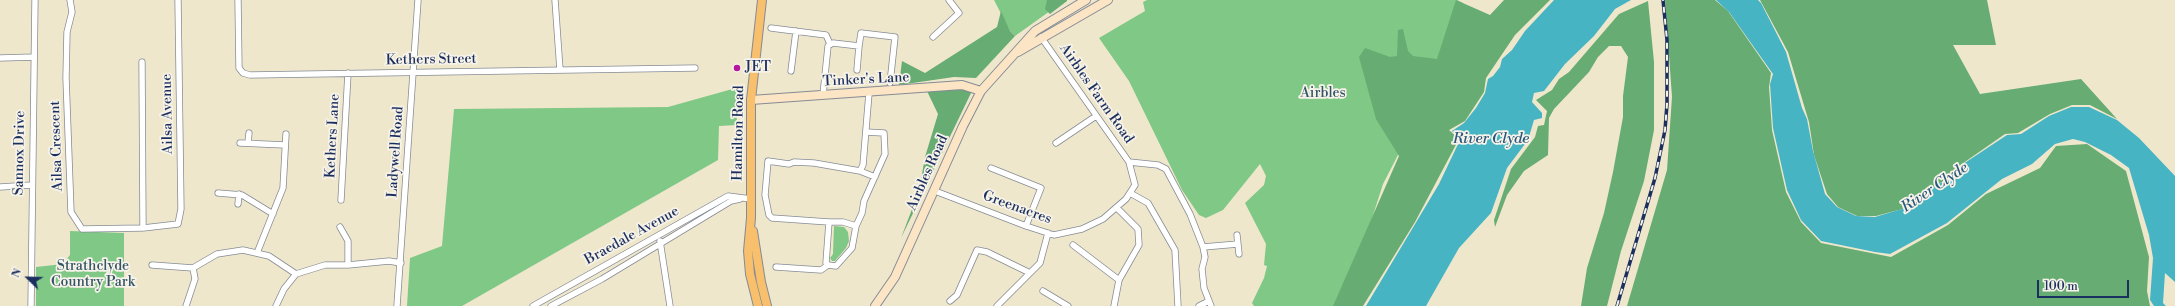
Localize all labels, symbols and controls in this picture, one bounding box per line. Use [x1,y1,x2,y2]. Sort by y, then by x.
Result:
street label: Airbles Farm Road [1055,41,1137,147]
street label: Kethers Street [385,51,477,69]
place label: JET [745,60,771,76]
marker: JET [732,63,742,73]
street label: Tinker's Lane [822,69,910,91]
street label: Ailsa Avenue [159,74,177,154]
street label: Hamilton Road [730,85,748,181]
park label: Airbles [1300,86,1346,102]
street label: Kethers Lane [322,93,344,179]
street label: Ailsa Crescent [47,100,67,192]
street label: Ladywell Road [384,106,408,198]
street label: Sannox Drive [11,110,29,196]
water label: River Clyde [1453,130,1529,148]
street label: Airbles Road [904,133,952,213]
water label: River Clyde [1898,159,1972,217]
street label: Greenacres [980,188,1054,228]
street label: Braedale Avenue [582,203,682,269]
north arrow [8,258,48,298]
park label: Strathclyde Country Park [51,259,135,292]
text: N [9,267,25,280]
scale bar [2039,272,2131,298]
text: 100 m [2044,279,2078,294]

